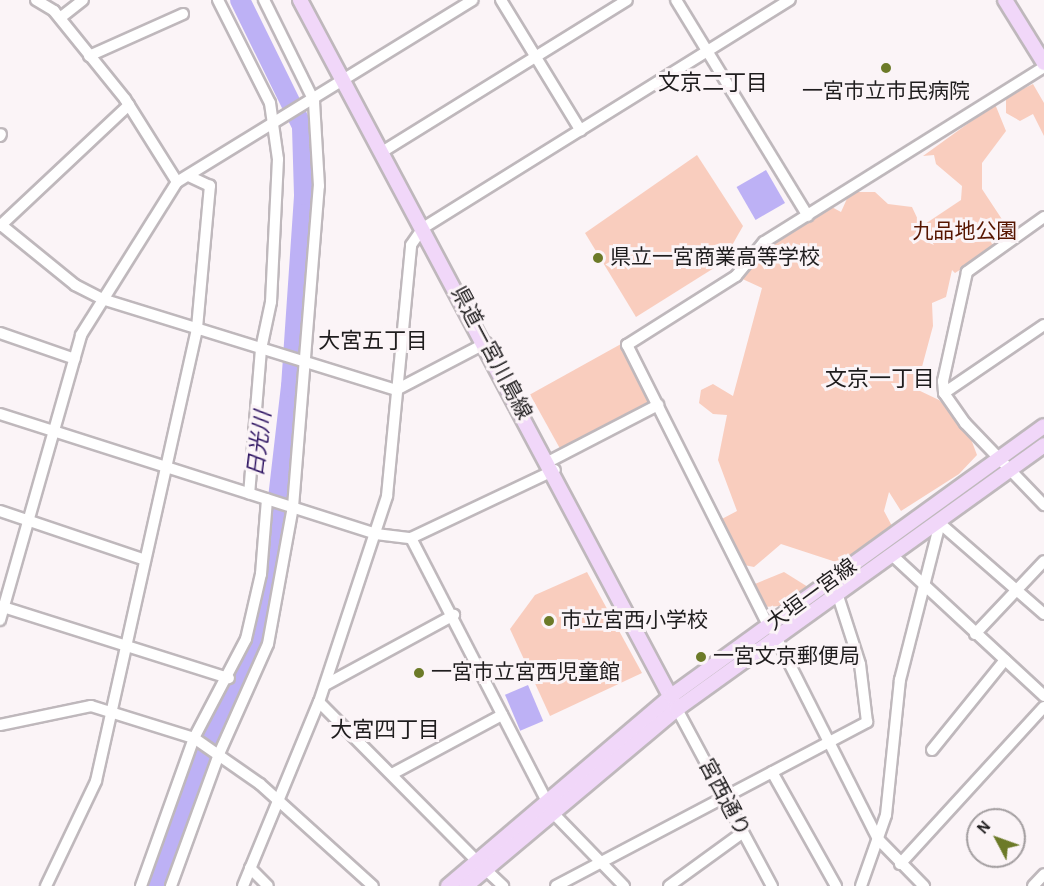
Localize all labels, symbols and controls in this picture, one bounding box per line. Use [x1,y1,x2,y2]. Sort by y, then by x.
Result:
marker: 一宮市立市民病院 [877,59,895,77]
district label: 文京二丁目 [658,71,768,97]
place label: 一宮市立市民病院 [802,79,970,105]
park label: 九品地公園 [913,219,1017,245]
place label: 県立一宮商業高等学校 [610,245,820,271]
marker: 県立一宮商業高等学校 [591,251,605,265]
street label: 県道一宮川島線 [445,282,537,424]
district label: 大宮五丁目 [318,329,428,355]
district label: 文京一丁目 [825,367,935,393]
water label: 日光川 [243,410,277,478]
street label: 大垣一宮線 [762,554,862,636]
place label: 市立宮西小学校 [561,608,708,634]
marker: 市立宮西小学校 [542,614,556,628]
place label: 一宮文京郵便局 [713,644,860,670]
marker: 一宮文京郵便局 [694,650,708,664]
place label: 一宮市立宮西児童館 [431,660,620,686]
marker: 一宮市立宮西児童館 [412,666,426,680]
district label: 大宮四丁目 [330,718,440,744]
street label: 宮西通り [693,755,755,841]
north arrow [966,808,1026,868]
text: N [974,818,994,837]

